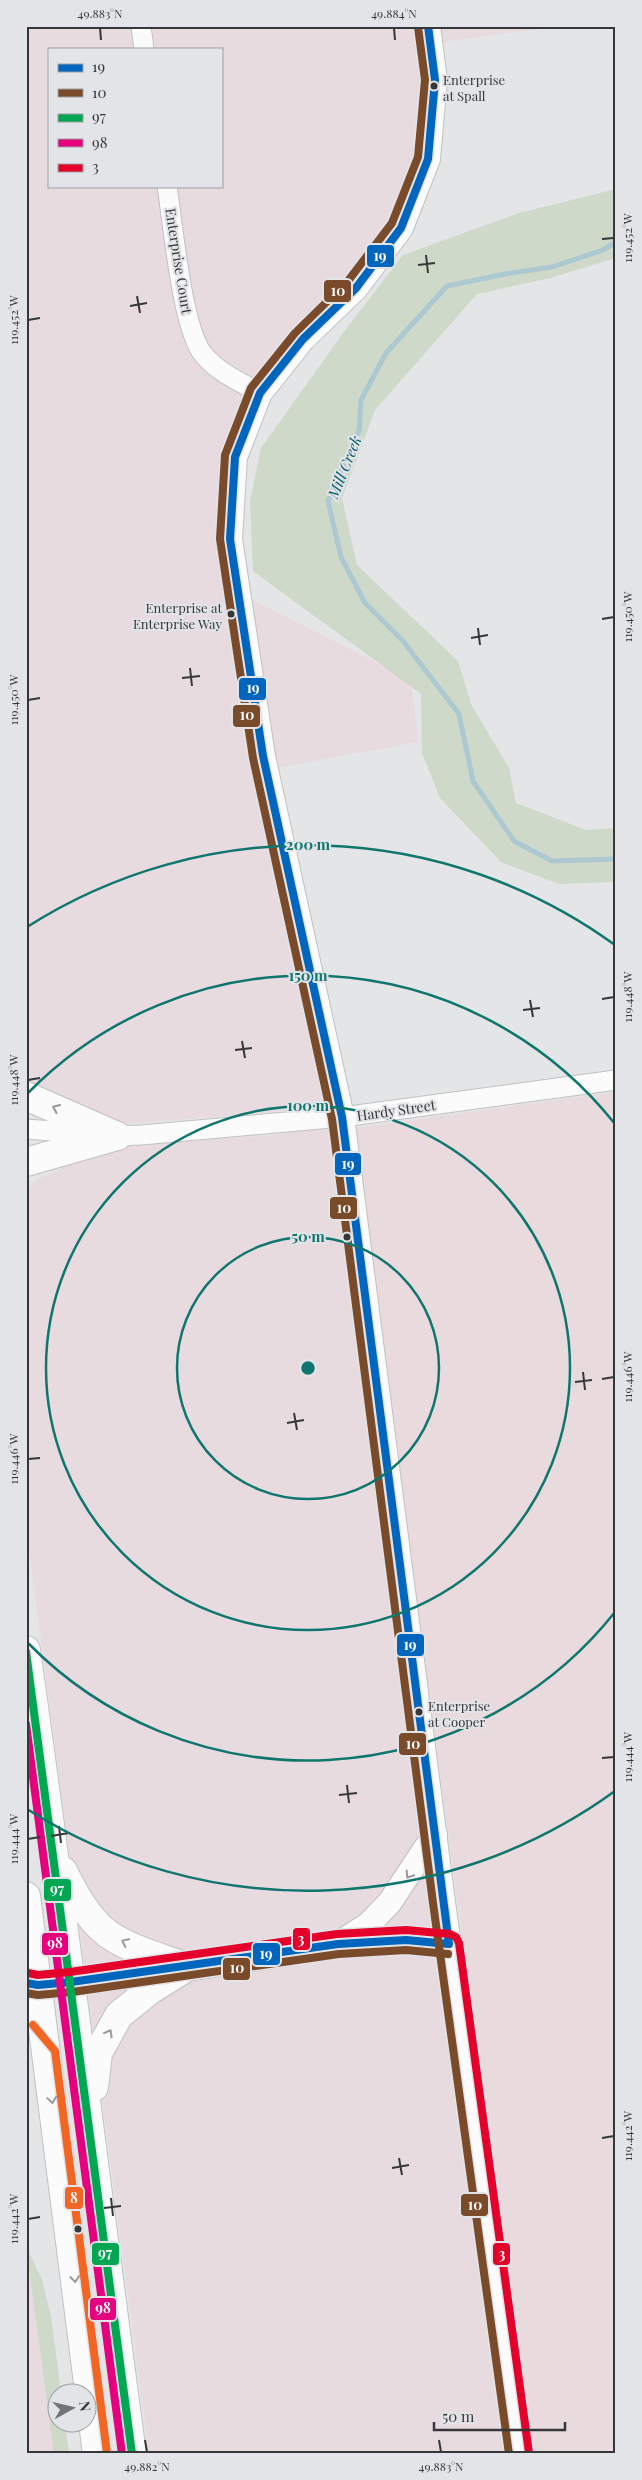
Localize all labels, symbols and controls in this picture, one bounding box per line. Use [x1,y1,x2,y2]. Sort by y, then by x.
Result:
text: 49.883°N [78,5,123,21]
text: 49.884°N [371,5,417,21]
legend [48,48,222,188]
text: 19 [92,56,105,76]
place label: Enterprise at Spall [443,71,506,104]
marker: Enterprise at Spall [429,81,439,91]
text: 10 [92,82,107,102]
text: 97 [92,106,106,126]
text: 98 [92,132,108,152]
text: 3 [92,156,99,176]
street label: Enterprise Court [161,207,197,316]
text: 119.452°W [619,213,635,263]
line badge: 19 [366,244,395,268]
text: 19 [373,246,387,265]
line badge: 10 [323,279,352,303]
text: 10 [331,281,345,300]
text: 119.452°W [5,295,21,345]
water label: Mill Creek [322,432,366,502]
text: 119.450°W [619,592,635,642]
place label: Enterprise at Enterprise Way [133,599,222,632]
marker: Enterprise at Enterprise Way [226,609,236,619]
text: 119.450°W [5,675,21,725]
line badge: 19 [238,677,267,701]
text: 19 [246,678,260,697]
line badge: 10 [232,704,261,728]
text: 10 [240,705,254,724]
text: 200 m [286,834,331,854]
text: 150 m [288,965,328,985]
text: 119.448°W [619,971,635,1022]
text: 119.448°W [5,1054,21,1105]
text: 100 m [287,1095,330,1115]
street label: Hardy Street [355,1095,438,1125]
one-way arrow [52,1104,61,1115]
line badge: 19 [334,1152,362,1176]
text: 19 [341,1154,355,1173]
line badge: 10 [329,1196,358,1220]
text: 10 [337,1198,351,1217]
text: 50 m [291,1226,325,1246]
unlabelled marker [342,1232,352,1242]
text: 119.446°W [619,1351,635,1402]
centre of rings [299,1359,317,1377]
text: 119.446°W [5,1433,21,1484]
line badge: 19 [396,1633,425,1657]
text: 19 [403,1635,417,1654]
place label: Enterprise at Cooper [428,1697,491,1730]
marker: Enterprise at Cooper [414,1707,424,1717]
line badge: 10 [398,1732,427,1756]
text: 119.444°W [619,1732,635,1782]
text: 10 [406,1734,420,1753]
text: 119.444°W [5,1814,21,1864]
one-way arrow [406,1869,415,1879]
line badge: 97 [43,1878,72,1902]
text: 97 [50,1879,65,1898]
line badge: 3 [292,1927,311,1951]
text: 3 [298,1929,305,1948]
line badge: 98 [41,1932,69,1956]
text: 98 [47,1933,63,1952]
one-way arrow [122,1938,131,1948]
line badge: 19 [252,1942,281,1966]
text: 19 [259,1944,273,1963]
line badge: 10 [222,1957,251,1981]
text: 10 [230,1958,244,1977]
one-way arrow [103,2029,113,2038]
one-way arrow [46,2096,56,2105]
text: 119.442°W [619,2111,635,2161]
line badge: 8 [64,2186,84,2210]
text: 8 [70,2188,78,2207]
line badge: 10 [460,2193,489,2217]
text: 119.442°W [5,2194,21,2244]
text: 10 [468,2195,482,2214]
unlabelled marker [73,2224,83,2234]
line badge: 97 [91,2242,120,2266]
line badge: 3 [492,2242,511,2266]
text: 97 [98,2243,113,2262]
text: 3 [499,2244,506,2263]
one-way arrow [69,2275,80,2283]
line badge: 98 [89,2297,117,2321]
text: 98 [95,2298,111,2317]
north arrow [48,2382,98,2432]
text: N [75,2400,95,2412]
scale bar [434,2400,566,2432]
text: 50 m [442,2406,475,2426]
text: 49.882°N [124,2458,170,2474]
text: 49.883°N [419,2458,464,2474]

